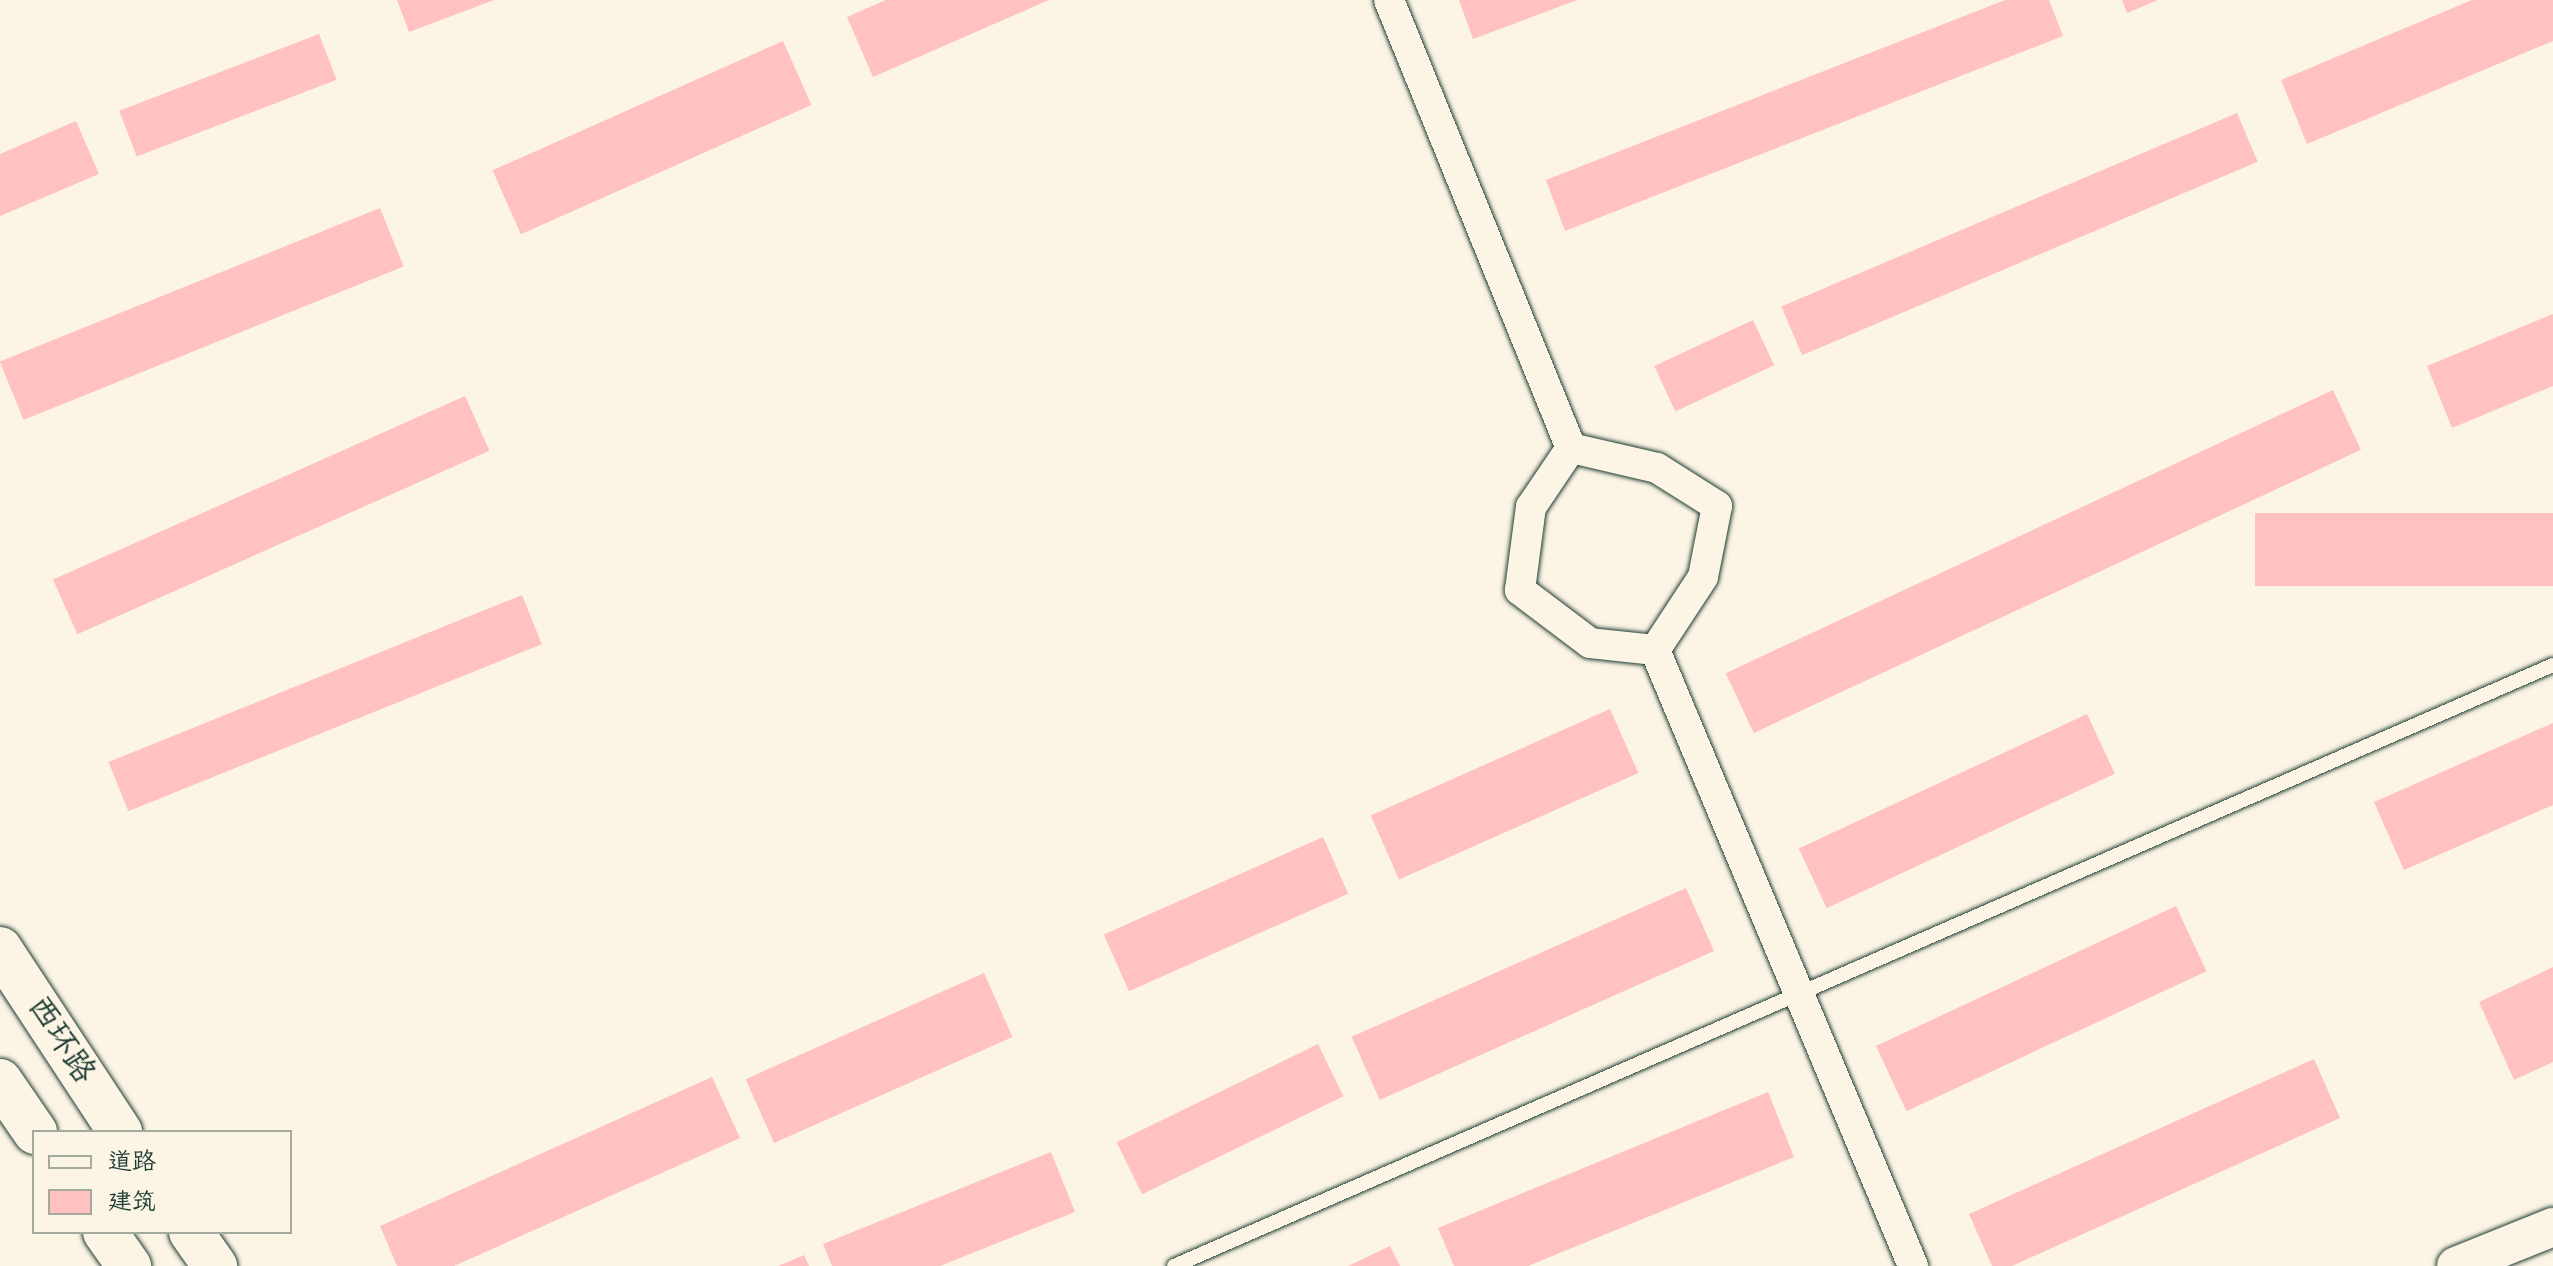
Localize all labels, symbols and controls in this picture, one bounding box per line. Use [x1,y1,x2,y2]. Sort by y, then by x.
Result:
street label: 西环路 [17,990,101,1092]
legend [32,1130,292,1234]
text: 道路 [108,1146,156,1181]
text: 建筑 [108,1186,156,1221]

